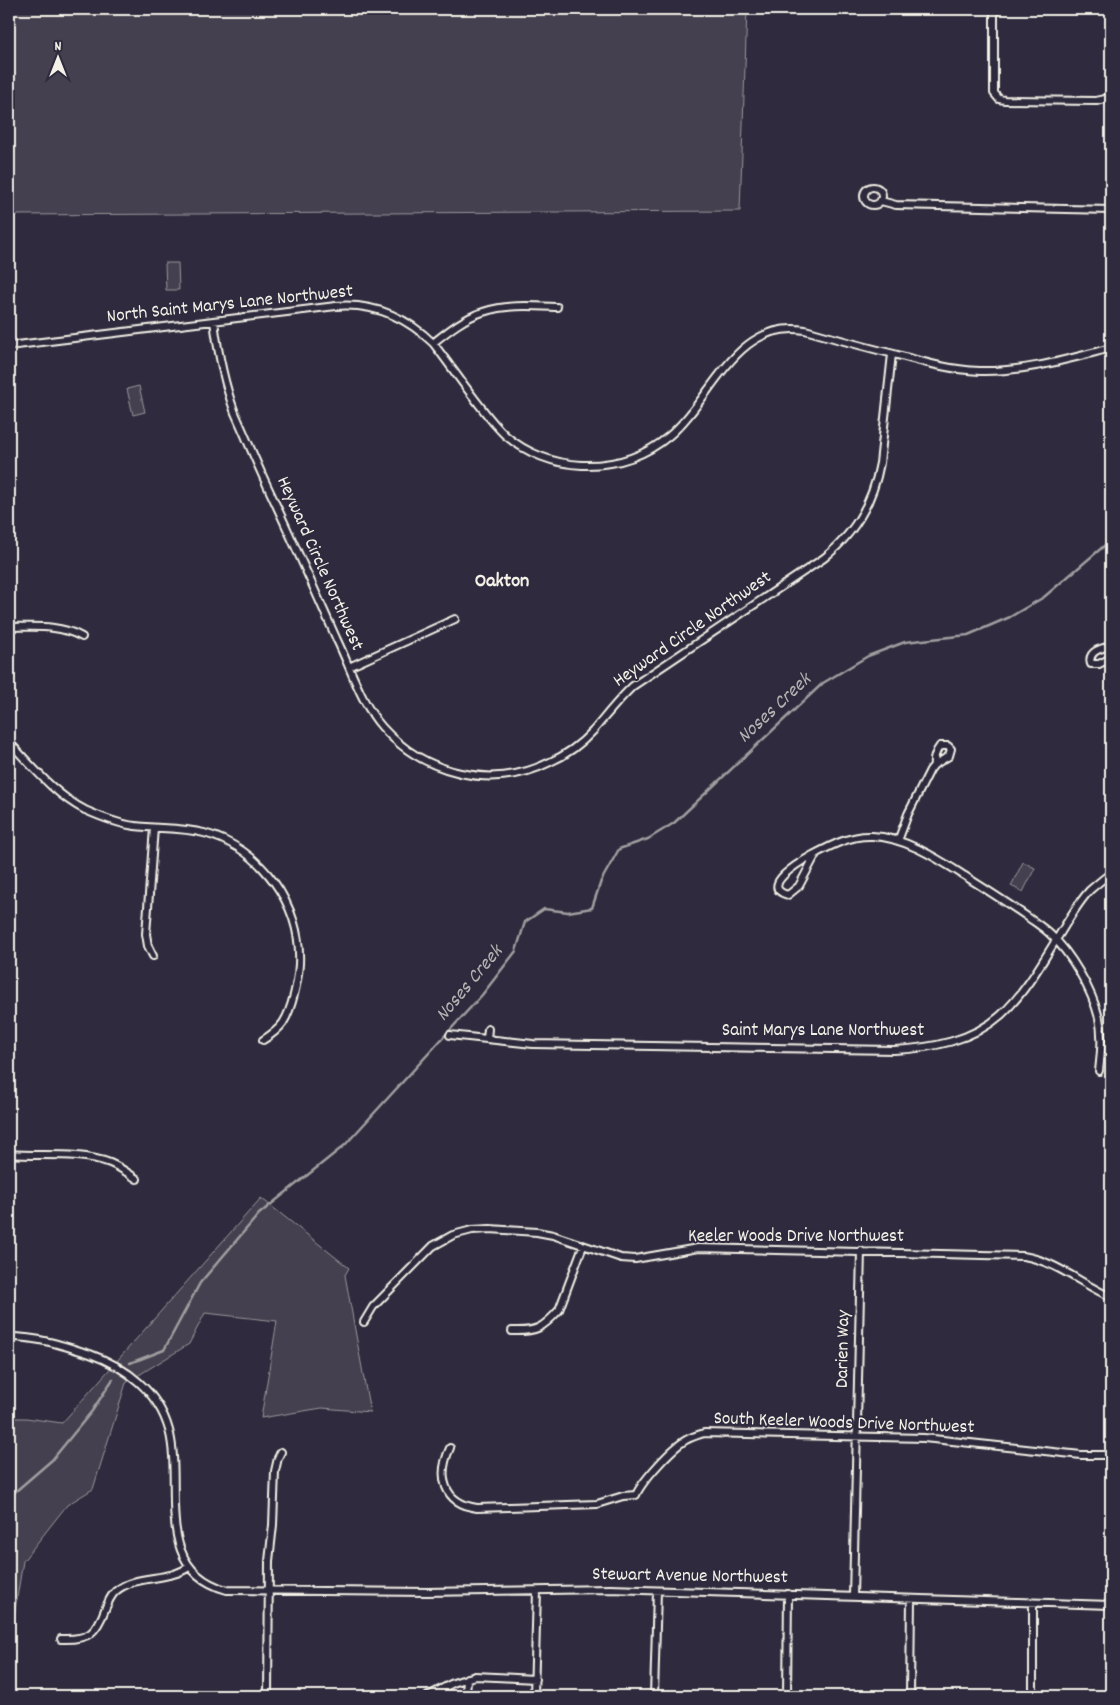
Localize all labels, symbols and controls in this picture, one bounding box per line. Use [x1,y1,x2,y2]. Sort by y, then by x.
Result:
north arrow [32,32,82,82]
text: N [55,37,62,57]
street label: North Saint Marys Lane Northwest [106,279,354,331]
street label: Heyward Circle Northwest [268,473,370,655]
street label: Heyward Circle Northwest [608,565,778,695]
district label: Oakton [475,568,529,596]
water label: Noses Creek [732,666,820,751]
water label: Noses Creek [430,938,511,1028]
street label: Saint Marys Lane Northwest [722,1018,924,1045]
street label: Keeler Woods Drive Northwest [688,1224,904,1251]
street label: Darien Way [830,1309,858,1388]
street label: South Keeler Woods Drive Northwest [713,1406,975,1442]
street label: Stewart Avenue Northwest [592,1562,788,1592]

